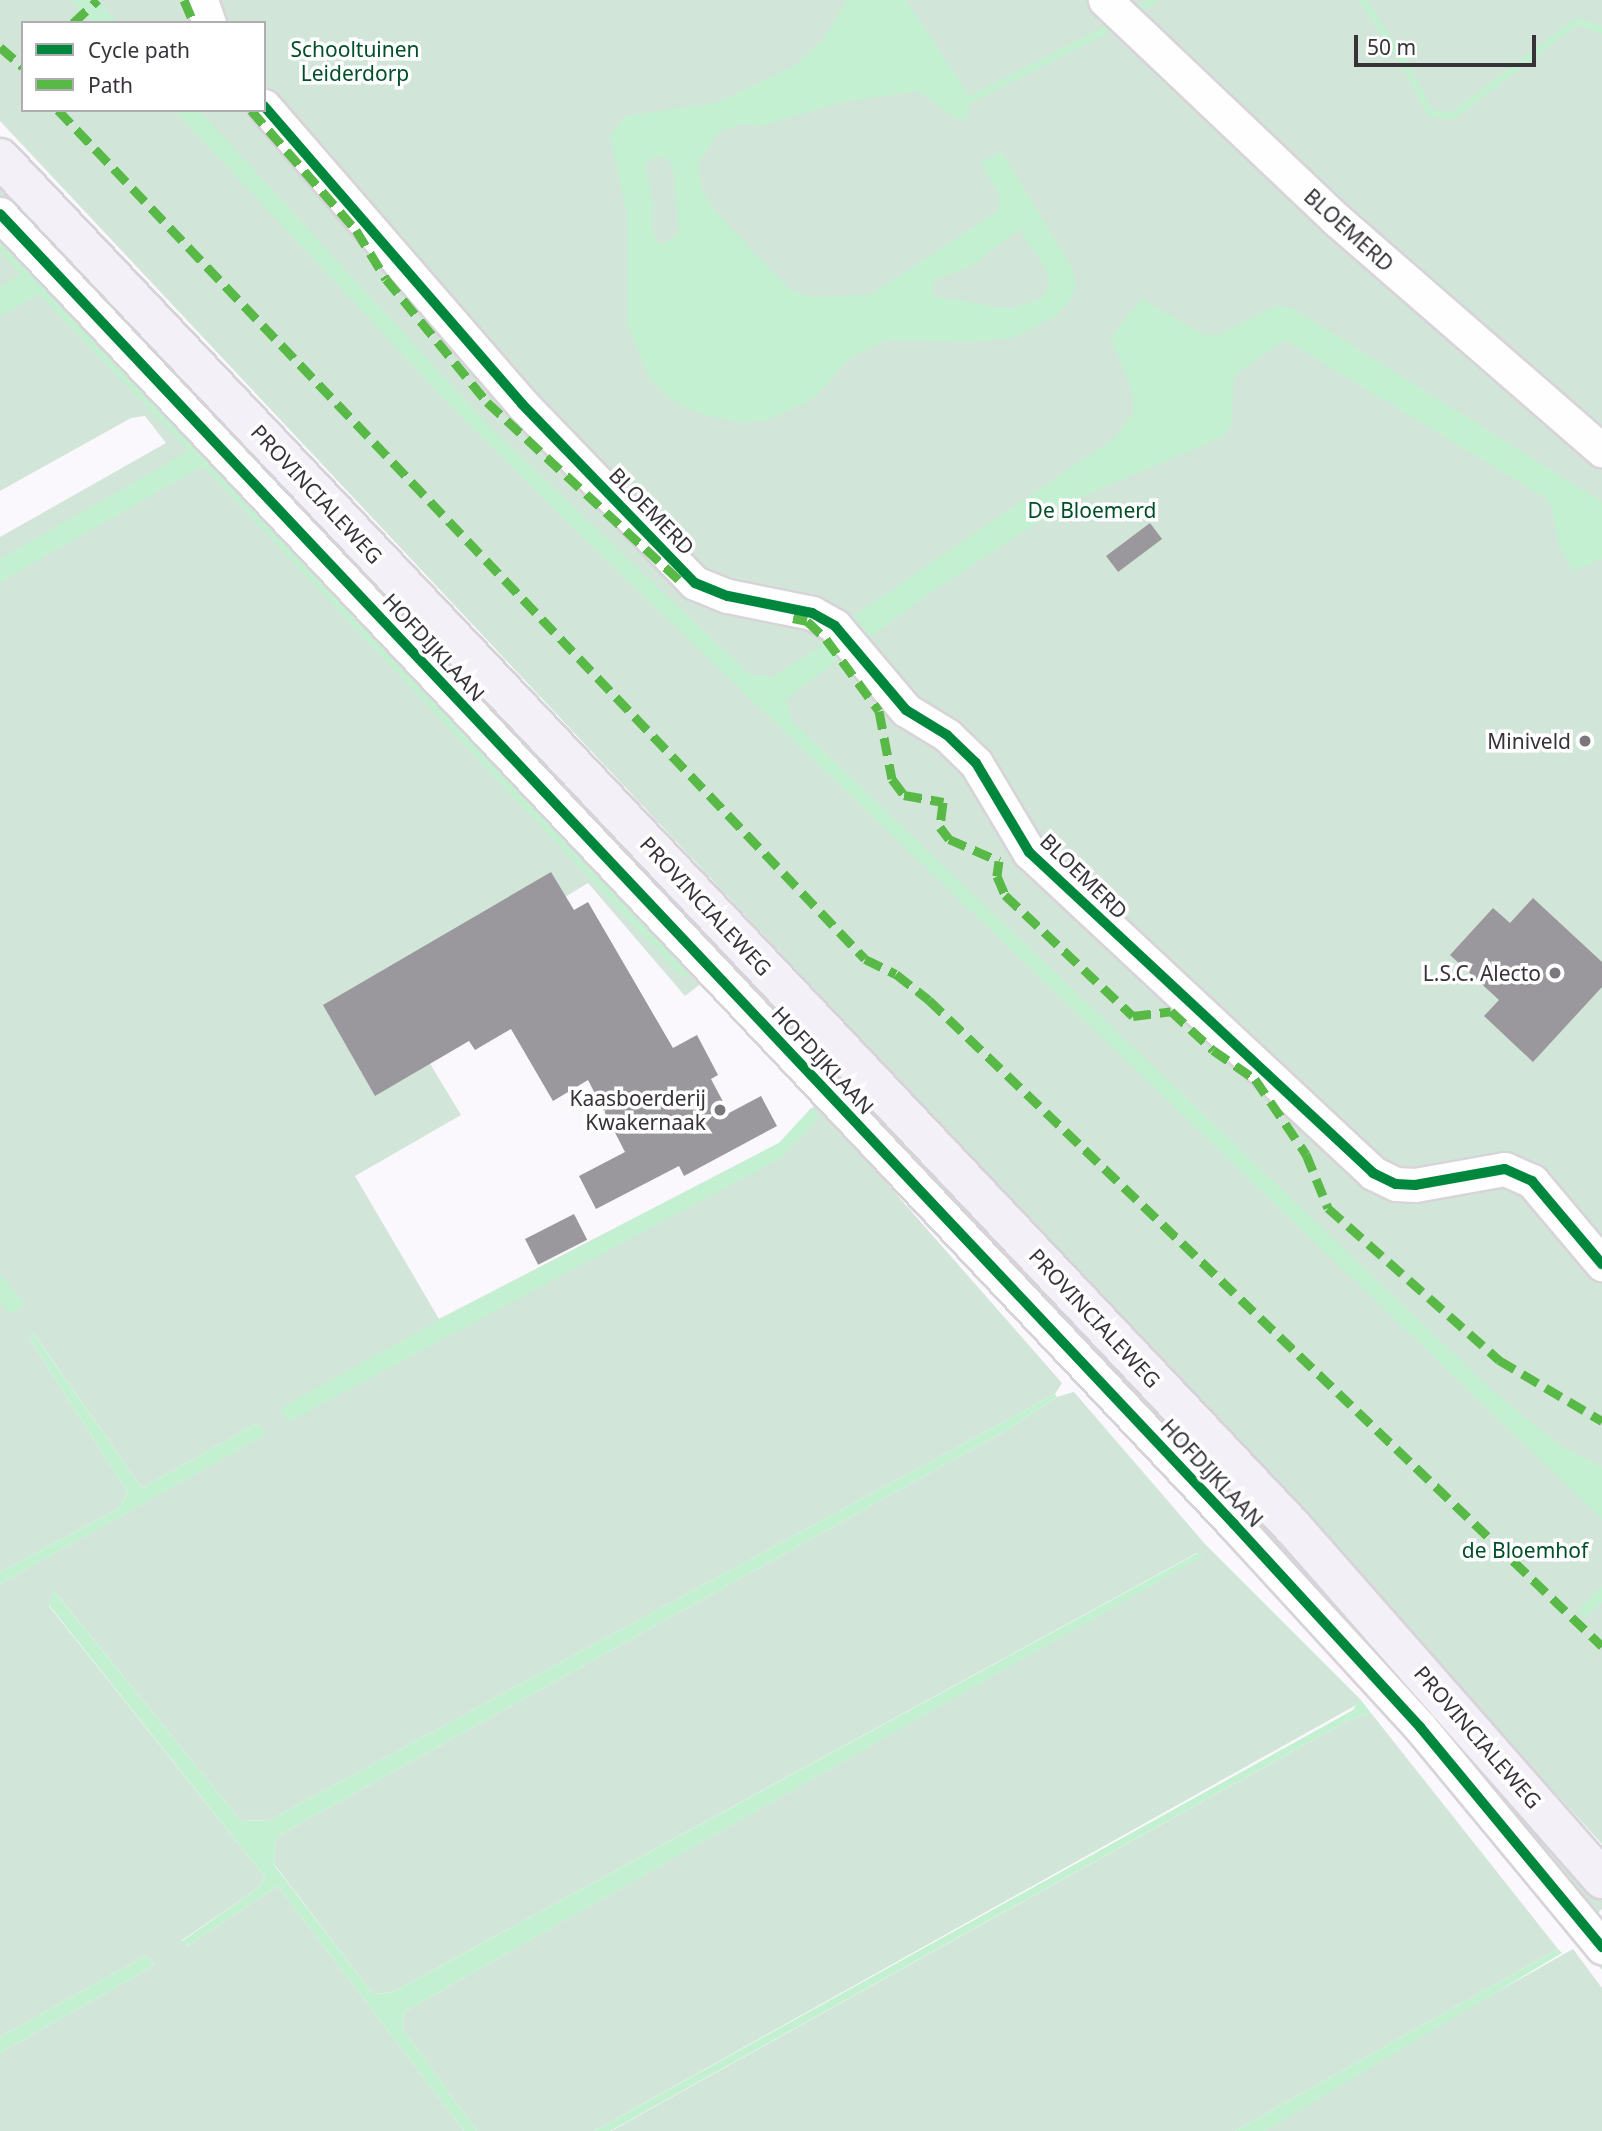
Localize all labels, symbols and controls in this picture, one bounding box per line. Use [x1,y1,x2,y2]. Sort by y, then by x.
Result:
legend [21,21,266,112]
scale bar [1357,21,1539,65]
text: 50 m [1367,33,1416,61]
text: Cycle path [88,36,190,64]
park label: Schooltuinen Leiderdorp [290,36,420,86]
text: Path [88,71,133,99]
street label: BLOEMERD [1299,183,1399,277]
street label: PROVINCIALEWEG [246,419,388,569]
street label: BLOEMERD [604,462,700,560]
park label: De Bloemerd [1028,497,1156,523]
street label: HOFDIJKLAAN [378,588,490,706]
place label: Miniveld [1487,728,1571,754]
marker: Miniveld [1577,733,1593,749]
street label: BLOEMERD [1035,828,1133,924]
street label: PROVINCIALEWEG [635,831,777,981]
place label: L.S.C. Alecto [1423,960,1541,986]
marker: L.S.C. Alecto [1547,965,1563,981]
street label: HOFDIJKLAAN [767,1001,879,1119]
place label: Kaasboerderij Kwakernaak [569,1085,706,1135]
marker: Kaasboerderij Kwakernaak [712,1102,728,1118]
street label: PROVINCIALEWEG [1024,1243,1166,1393]
street label: HOFDIJKLAAN [1156,1414,1268,1532]
park label: de Bloemhof [1462,1537,1588,1563]
street label: PROVINCIALEWEG [1409,1661,1547,1813]

